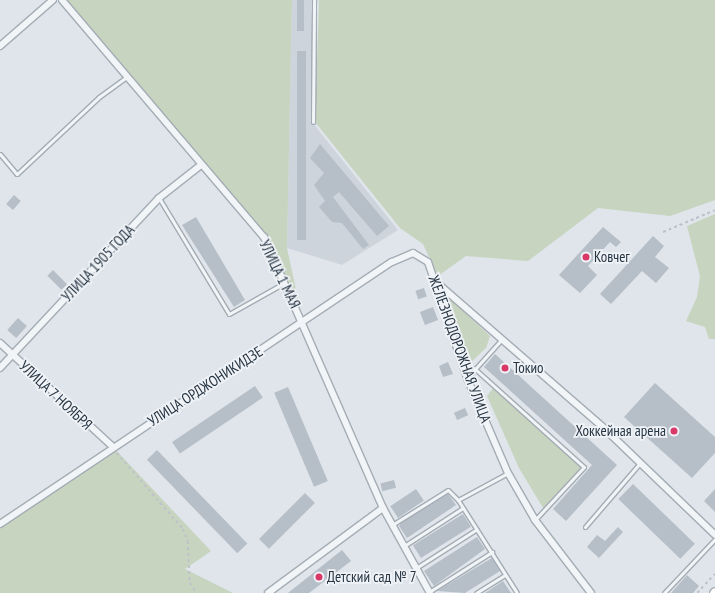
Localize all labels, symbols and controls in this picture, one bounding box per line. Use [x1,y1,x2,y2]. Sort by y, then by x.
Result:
street label: УЛИЦА 1905 ГОДА [58,221,138,305]
street label: УЛИЦА 1 МАЯ [256,237,304,311]
place label: Ковчег [594,248,630,266]
marker: Ковчег [581,252,591,262]
street label: ЖЕЛЕЗНОДОРОЖНАЯ УЛИЦА [425,273,495,425]
street label: УЛИЦА ОРДЖОНИКИДЗЕ [144,342,266,430]
street label: УЛИЦА 7 НОЯБРЯ [15,356,97,434]
place label: Токио [513,359,544,377]
marker: Токио [500,363,510,373]
place label: Хоккейная арена [576,422,666,440]
marker: Хоккейная арена [669,426,679,436]
place label: Детский сад № 7 [327,568,417,586]
marker: Детский сад № 7 [314,572,324,582]

